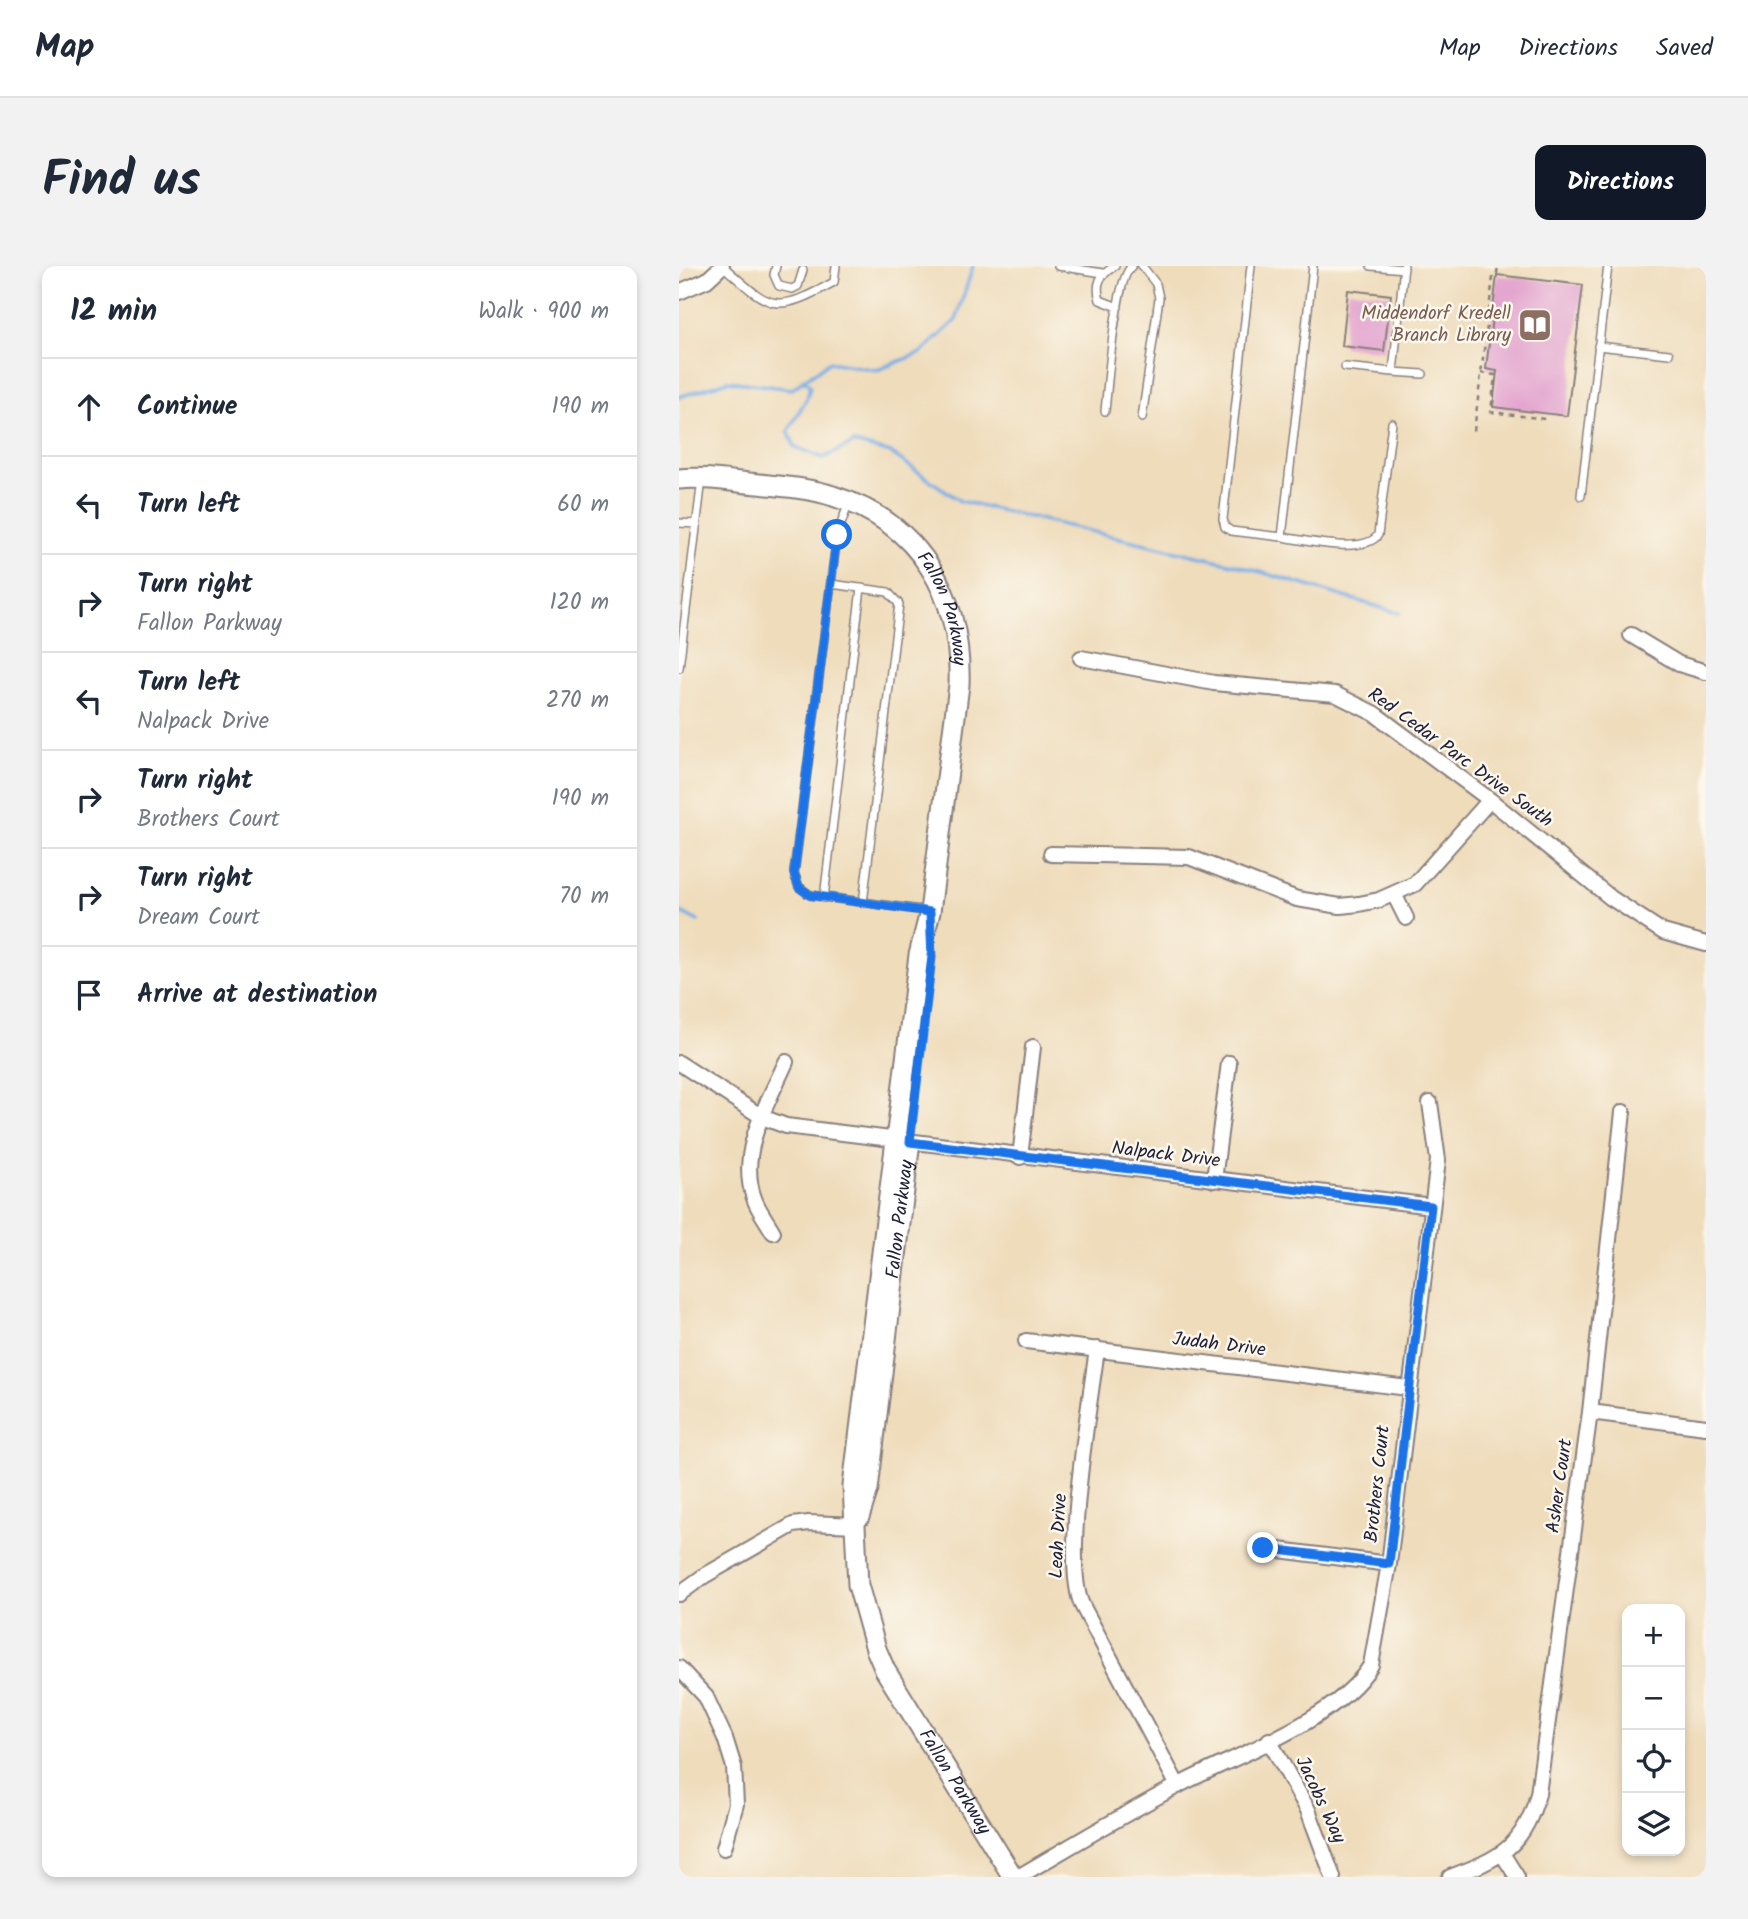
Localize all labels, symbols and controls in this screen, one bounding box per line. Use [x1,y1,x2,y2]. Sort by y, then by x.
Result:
text: Map [35,22,95,75]
text: Map [1439,29,1481,68]
text: Directions [1519,29,1618,68]
text: Saved [1656,29,1713,68]
text: Find us [42,143,200,221]
button: Directions [1535,145,1706,220]
text: 12 min [70,288,157,336]
text: Walk · 900 m [478,294,609,330]
place label: Middendorf Kredell Branch Library [1361,299,1512,351]
library icon: Middendorf Kredell Branch Library [1516,306,1554,344]
text: Continue [137,386,238,428]
icon: ahead [70,388,108,426]
text: 190 m [552,389,609,425]
text: Turn left [137,484,240,526]
icon: left [70,486,108,524]
text: 60 m [557,487,609,523]
route start [821,519,852,550]
street label: Fallon Parkway [909,545,974,667]
text: Turn right [137,564,253,606]
icon: right [70,584,108,622]
text: 120 m [549,585,609,621]
text: Fallon Parkway [137,606,282,642]
text: Turn left [137,662,240,704]
street label: Red Cedar Parc Drive South [1361,680,1559,836]
icon: left [70,682,108,720]
text: 270 m [546,683,609,719]
text: Nalpack Drive [137,704,269,740]
text: Turn right [137,760,253,802]
icon: right [70,780,108,818]
text: 190 m [552,781,609,817]
text: Brothers Court [137,802,280,838]
text: Turn right [137,858,253,900]
icon: right [70,878,108,916]
text: 70 m [559,879,609,915]
text: Dream Court [137,900,260,936]
text: Arrive at destination [137,974,377,1016]
icon: arrive [70,976,108,1014]
street label: Nalpack Drive [1110,1133,1222,1177]
street label: Fallon Parkway [878,1157,923,1281]
street label: Judah Drive [1171,1324,1268,1366]
street label: Brothers Court [1357,1423,1399,1544]
street label: Asher Court [1539,1436,1582,1535]
street label: Leah Drive [1042,1492,1076,1579]
route end [1247,1532,1278,1563]
map controls [1622,1604,1685,1856]
button: + [1622,1604,1685,1667]
button: − [1622,1667,1685,1730]
street label: Fallon Parkway [910,1723,999,1842]
button: locate [1622,1730,1685,1793]
street label: Jacobs Way [1287,1751,1354,1850]
button: layers [1622,1793,1685,1856]

